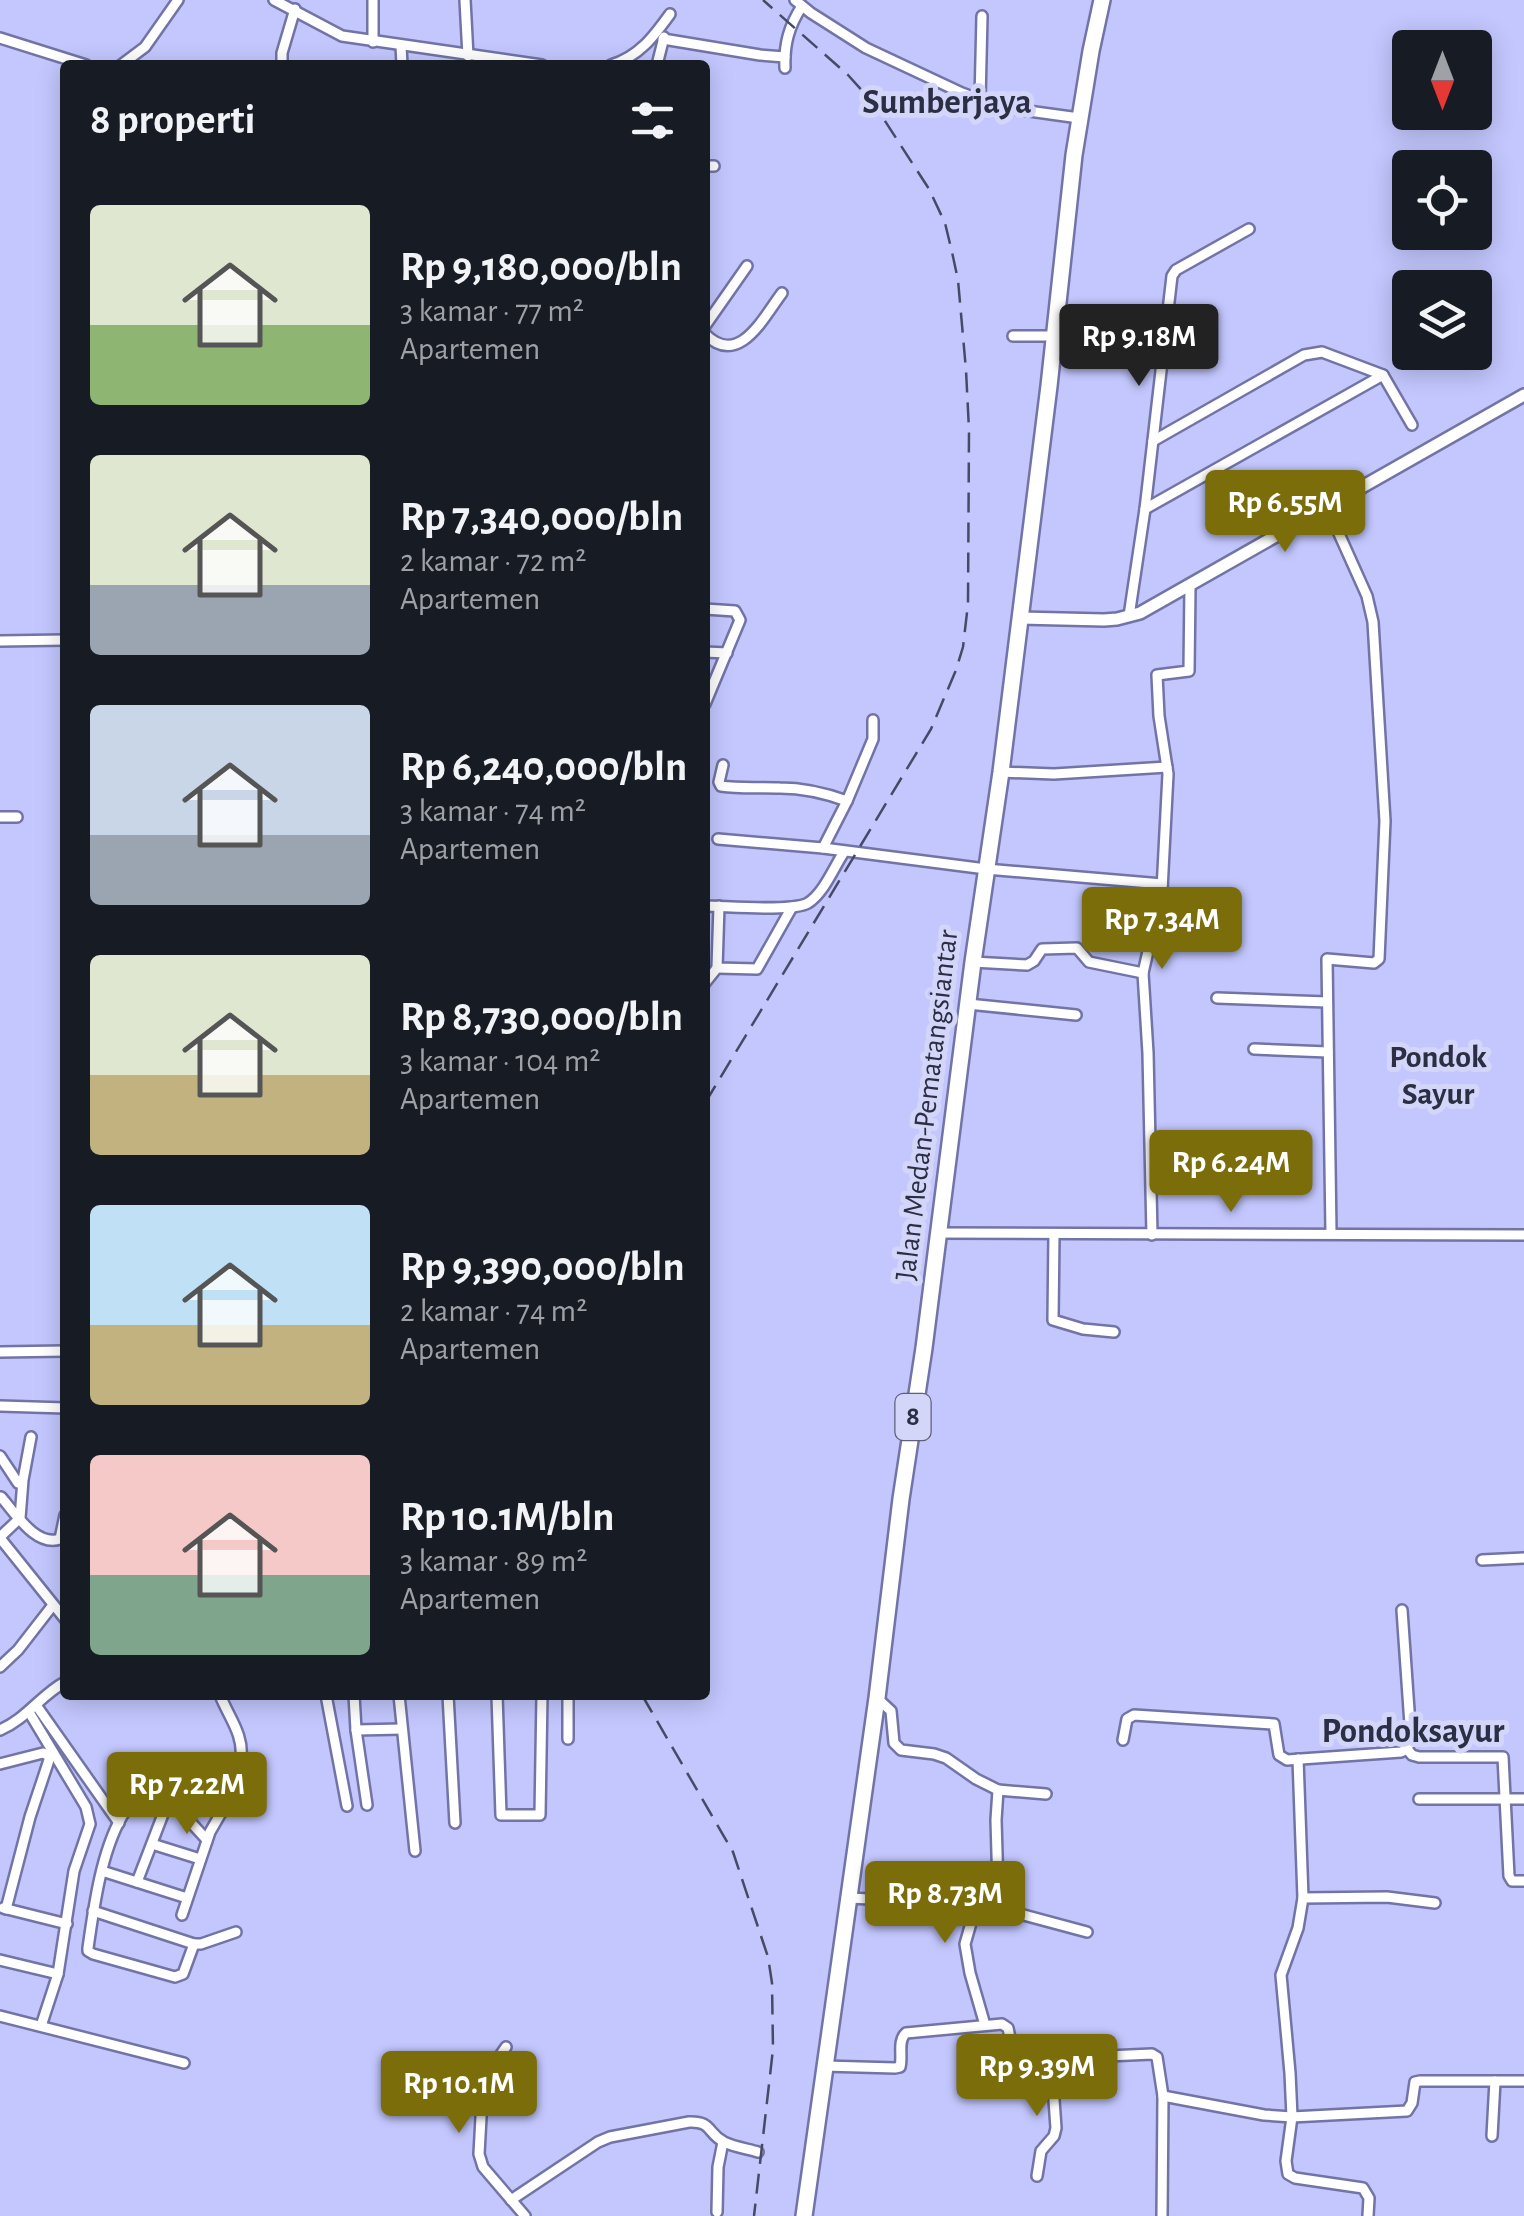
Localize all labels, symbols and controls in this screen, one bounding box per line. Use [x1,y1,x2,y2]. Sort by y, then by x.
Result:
north arrow [1392,30,1492,130]
map controls [1392,30,1492,370]
district label: Sumberjaya [862,85,1032,120]
icon: filters [625,93,680,148]
text: 8 properti [90,99,255,141]
button: locate [1392,150,1492,250]
icon: home [170,245,290,365]
text: Rp 9,180,000/bln [400,246,682,288]
button: layers [1392,270,1492,370]
text: 3 kamar · 77 m² [400,295,584,327]
pin: Rp 9.18M [1036,304,1242,389]
text: Rp 9.18M [1081,320,1197,352]
text: Apartemen [400,333,540,365]
pin: Rp 6.55M [1182,470,1388,555]
text: Rp 6.55M [1227,486,1343,518]
icon: home [170,495,290,615]
text: Rp 7,340,000/bln [400,496,683,538]
text: 2 kamar · 72 m² [400,545,587,577]
text: Apartemen [400,583,540,615]
icon: home [170,745,290,865]
text: Rp 6,240,000/bln [400,746,687,788]
text: 3 kamar · 74 m² [400,795,586,827]
text: Apartemen [400,833,540,865]
pin: Rp 7.34M [1059,887,1265,972]
text: Rp 7.34M [1104,903,1220,935]
street label: Jalan Medan-Pematangsiantar [891,928,963,1282]
icon: home [170,995,290,1115]
text: Rp 8,730,000/bln [400,996,683,1038]
district label: Pondok Sayur [1389,1041,1487,1110]
text: 3 kamar · 104 m² [400,1045,601,1077]
text: Apartemen [400,1083,540,1115]
pin: Rp 6.24M [1128,1130,1334,1215]
text: Rp 6.24M [1171,1146,1291,1178]
icon: home [170,1245,290,1365]
text: Rp 9,390,000/bln [400,1246,685,1288]
text: 2 kamar · 74 m² [400,1295,587,1327]
text: Apartemen [400,1333,540,1365]
road number: 8 [896,1394,930,1440]
icon: home [170,1495,290,1615]
text: Rp 10.1M/bln [400,1496,614,1538]
text: 3 kamar · 89 m² [400,1545,587,1577]
text: Apartemen [400,1583,540,1615]
district label: Pondoksayur [1322,1714,1504,1749]
pin: Rp 7.22M [84,1752,290,1837]
text: Rp 7.22M [129,1768,245,1800]
pin: Rp 8.73M [842,1861,1048,1946]
text: Rp 8.73M [887,1877,1003,1909]
pin: Rp 9.39M [934,2034,1140,2119]
text: Rp 9.39M [978,2050,1096,2082]
pin: Rp 10.1M [356,2051,562,2136]
text: Rp 10.1M [403,2067,515,2099]

